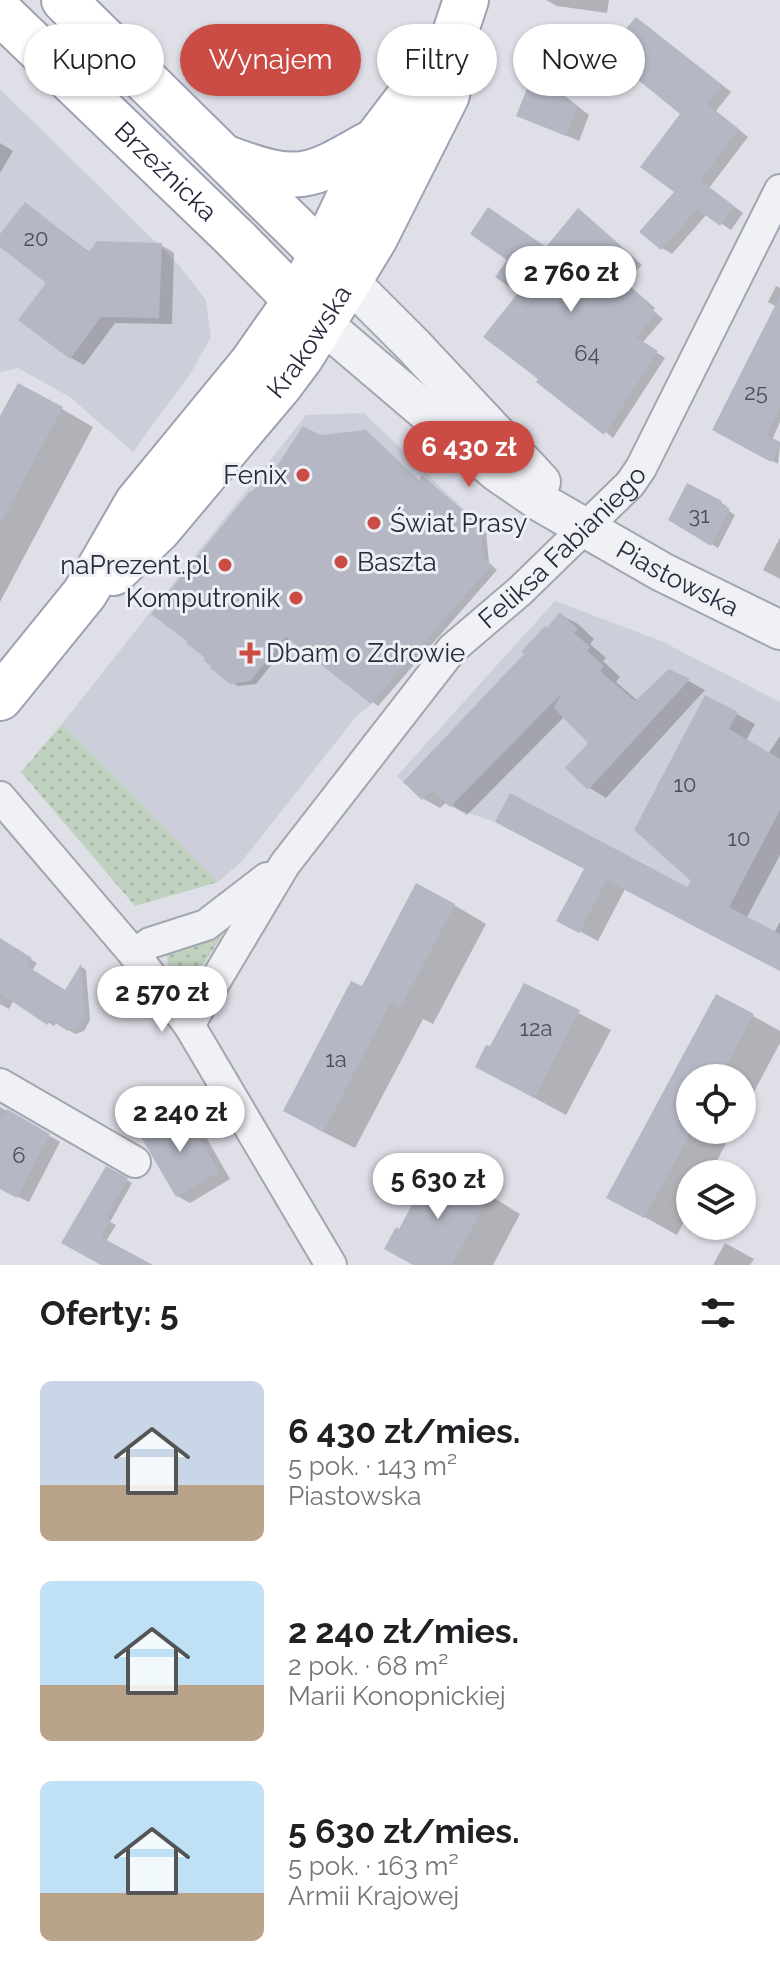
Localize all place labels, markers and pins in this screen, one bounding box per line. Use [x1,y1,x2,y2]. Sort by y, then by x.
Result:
pin: 2 760 zł [488,246,654,314]
pin: 6 430 zł [386,421,552,489]
place label: Fenix [223,460,287,490]
marker: Fenix [294,466,312,484]
place label: Świat Prasy [390,507,527,538]
marker: Świat Prasy [365,514,383,532]
place label: Baszta [357,547,437,577]
place label: naPrezent.pl [60,550,210,580]
marker: Baszta [332,553,350,571]
marker: naPrezent.pl [216,556,234,574]
place label: Komputronik [126,583,280,613]
marker: Komputronik [287,589,305,607]
place label: Dbam o Zdrowie [266,638,465,668]
marker: Dbam o Zdrowie [241,644,259,662]
pin: 2 570 zł [79,966,245,1034]
pin: 2 240 zł [97,1086,263,1154]
pin: 5 630 zł [355,1153,521,1221]

